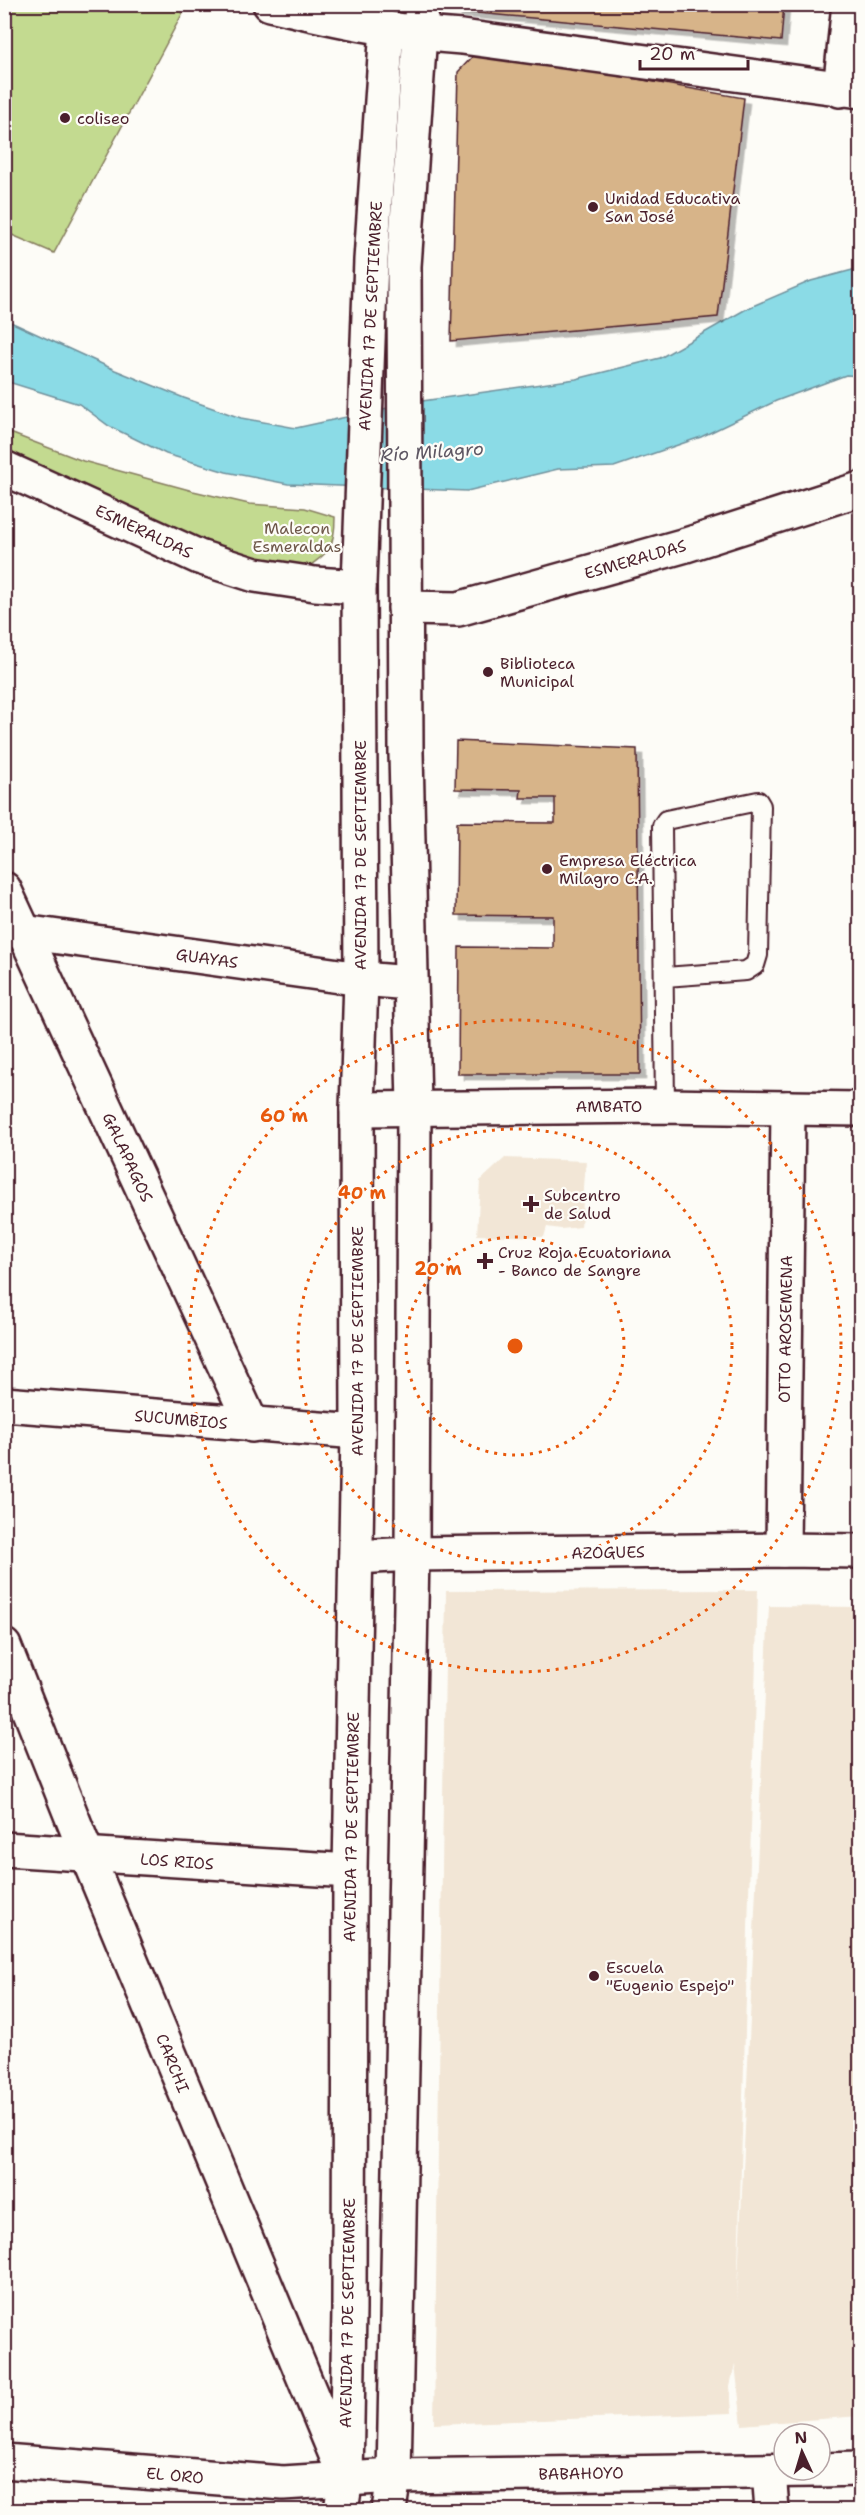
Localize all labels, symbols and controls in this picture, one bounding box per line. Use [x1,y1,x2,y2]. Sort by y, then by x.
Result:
scale bar [640,33,748,71]
text: 20 m [649,42,695,66]
place label: coliseo [77,108,130,129]
marker: coliseo [58,111,72,125]
place label: Unidad Educativa San José [605,188,740,227]
street label: AVENIDA 17 DE SEPTIEMBRE [354,200,387,432]
marker: Unidad Educativa San José [586,200,600,214]
water label: Río Milagro [380,436,485,468]
street label: ESMERALDAS [92,500,196,563]
park label: Malecon Esmeraldas [253,518,341,557]
street label: ESMERALDAS [582,535,689,584]
place label: Biblioteca Municipal [500,653,575,692]
marker: Biblioteca Municipal [481,665,495,679]
street label: AVENIDA 17 DE SEPTIEMBRE [350,740,371,970]
place label: Empresa Eléctrica Milagro C.A. [559,850,697,889]
marker: Empresa Eléctrica Milagro C.A. [540,862,554,876]
street label: GUAYAS [175,944,239,973]
street label: AMBATO [576,1096,642,1117]
text: 60 m [260,1104,308,1128]
street label: GALAPAGOS [98,1109,157,1205]
text: 40 m [338,1181,386,1205]
place label: Subcentro de Salud [544,1185,621,1224]
marker: Subcentro de Salud [522,1195,540,1213]
street label: AVENIDA 17 DE SEPTIEMBRE [347,1226,368,1456]
place label: Cruz Roja Ecuatoriana - Banco de Sangre [498,1242,671,1281]
marker: Cruz Roja Ecuatoriana - Banco de Sangre [476,1252,494,1270]
street label: OTTO AROSEMENA [774,1255,797,1403]
text: 20 m [414,1257,462,1281]
centre of rings [505,1336,525,1356]
street label: SUCUMBIOS [134,1405,228,1434]
street label: AZOGUES [571,1541,645,1564]
street label: AVENIDA 17 DE SEPTIEMBRE [339,1712,364,1942]
street label: LOS RIOS [139,1848,215,1875]
place label: Escuela "Eugenio Espejo" [606,1957,734,1996]
marker: Escuela "Eugenio Espejo" [587,1969,601,1983]
street label: CARCHI [151,2031,194,2096]
street label: AVENIDA 17 DE SEPTIEMBRE [335,2198,360,2428]
north arrow [772,2422,832,2482]
text: N [794,2427,808,2448]
street label: BABAHOYO [538,2462,624,2485]
street label: EL ORO [145,2463,205,2488]

